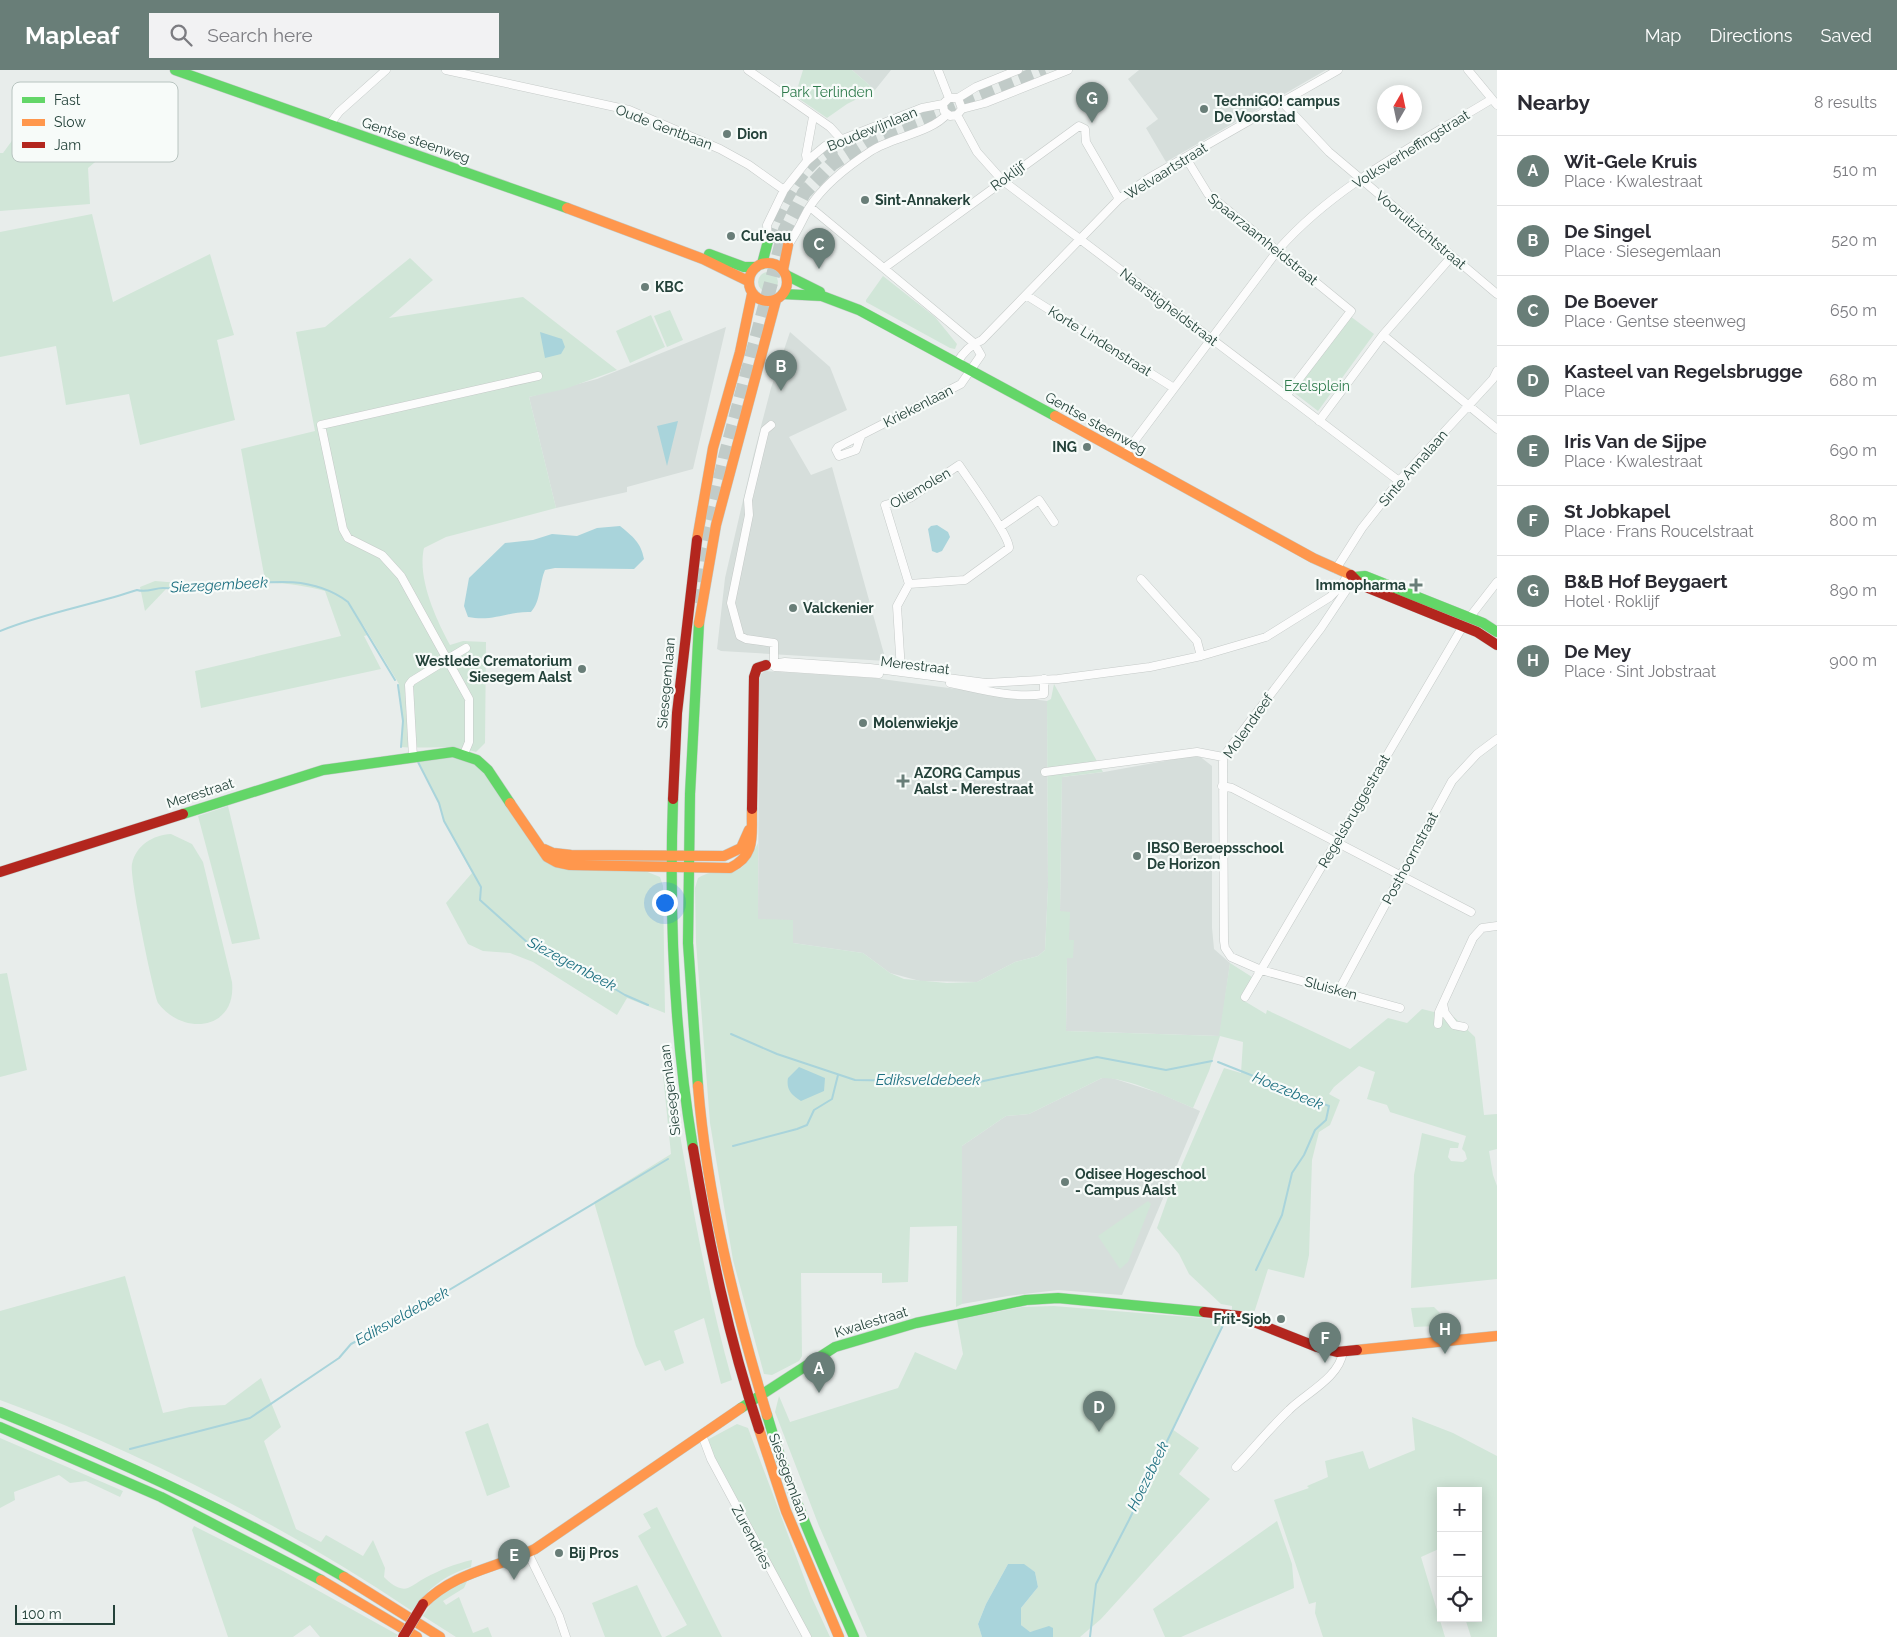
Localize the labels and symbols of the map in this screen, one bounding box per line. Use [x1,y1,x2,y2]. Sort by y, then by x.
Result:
legend [12,82,178,162]
pin: G [1076,82,1108,123]
park label: Park Terlinden [781,84,873,100]
north arrow [1377,85,1422,130]
text: Fast [54,92,81,108]
place label: TechniGO! campus De Voorstad [1214,93,1340,125]
street label: Oude Gentbaan [613,101,715,153]
marker: TechniGO! campus De Voorstad [1198,103,1210,115]
street label: Boudewijnlaan [825,104,919,154]
street label: Volksverheffingstraat [1350,106,1473,191]
text: Slow [54,114,86,130]
street label: Gentse steenweg [360,114,472,166]
place label: Dion [737,126,768,142]
marker: Dion [721,128,733,140]
text: Jam [54,137,81,153]
street label: Welvaartstraat [1122,139,1210,203]
street label: Roklijf [987,157,1030,194]
street label: Vooruitzichtstraat [1373,188,1470,273]
street label: Spaarzaamheidstraat [1205,190,1321,288]
place label: Sint-Annakerk [875,192,970,208]
marker: Sint-Annakerk [859,194,871,206]
place label: Cul'eau [741,228,792,244]
pin: C [803,228,835,269]
marker: Cul'eau [725,230,737,242]
street label: Naarstigheidstraat [1117,265,1221,349]
place label: KBC [655,279,684,295]
marker: KBC [639,281,651,293]
street label: Korte Lindenstraat [1045,303,1155,379]
pin: B [765,350,797,391]
park label: Ezelsplein [1284,378,1350,394]
street label: Kriekenlaan [881,382,955,430]
street label: Gentse steenweg [1043,389,1149,457]
street label: Sinte Annalaan [1375,426,1451,510]
place label: ING [1052,439,1077,455]
marker: ING [1081,441,1093,453]
street label: Oliemolen [887,464,953,512]
water label: Siezegembeek [169,573,268,597]
place label: Immopharma [1316,577,1406,593]
marker: Immopharma [1410,579,1422,591]
place label: Valckenier [803,600,874,616]
marker: Valckenier [787,602,799,614]
street label: Siesegemlaan [654,637,678,729]
place label: Westlede Crematorium Siesegem Aalst [415,653,573,685]
street label: Merestraat [880,653,951,677]
marker: Westlede Crematorium Siesegem Aalst [576,663,588,675]
street label: Molendreef [1220,690,1277,761]
place label: Molenwiekje [873,715,959,731]
marker: Molenwiekje [857,717,869,729]
street label: Regelsbruggestraat [1315,751,1393,871]
place label: AZORG Campus Aalst - Merestraat [914,765,1034,797]
marker: AZORG Campus Aalst - Merestraat [896,774,910,788]
street label: Merestraat [164,775,236,811]
street label: Posthoornstraat [1379,809,1441,907]
place label: IBSO Beroepsschool De Horizon [1147,840,1284,872]
marker: IBSO Beroepsschool De Horizon [1131,850,1143,862]
your location [652,890,678,916]
water label: Siezegembeek [524,933,619,995]
street label: Sluisken [1303,973,1359,1003]
street label: Siesegemlaan [656,1044,684,1136]
water label: Hoezebeek [1250,1068,1326,1114]
water label: Ediksveldebeek [876,1071,980,1089]
place label: Odisee Hogeschool - Campus Aalst [1075,1166,1207,1198]
marker: Odisee Hogeschool - Campus Aalst [1059,1176,1071,1188]
water label: Ediksveldebeek [352,1283,452,1349]
street label: Kwalestraat [833,1303,910,1341]
place label: Frit-Sjob [1214,1311,1271,1327]
marker: Frit-Sjob [1275,1313,1287,1325]
pin: H [1429,1313,1461,1354]
pin: F [1309,1322,1341,1363]
pin: A [803,1352,835,1393]
pin: D [1083,1391,1115,1432]
street label: Siesegemlaan [766,1431,812,1523]
water label: Hoezebeek [1123,1438,1173,1514]
street label: Zurendries [729,1502,776,1572]
pin: E [498,1539,530,1580]
place label: Bij Pros [569,1545,619,1561]
marker: Bij Pros [553,1547,565,1559]
scale bar [15,1602,115,1625]

